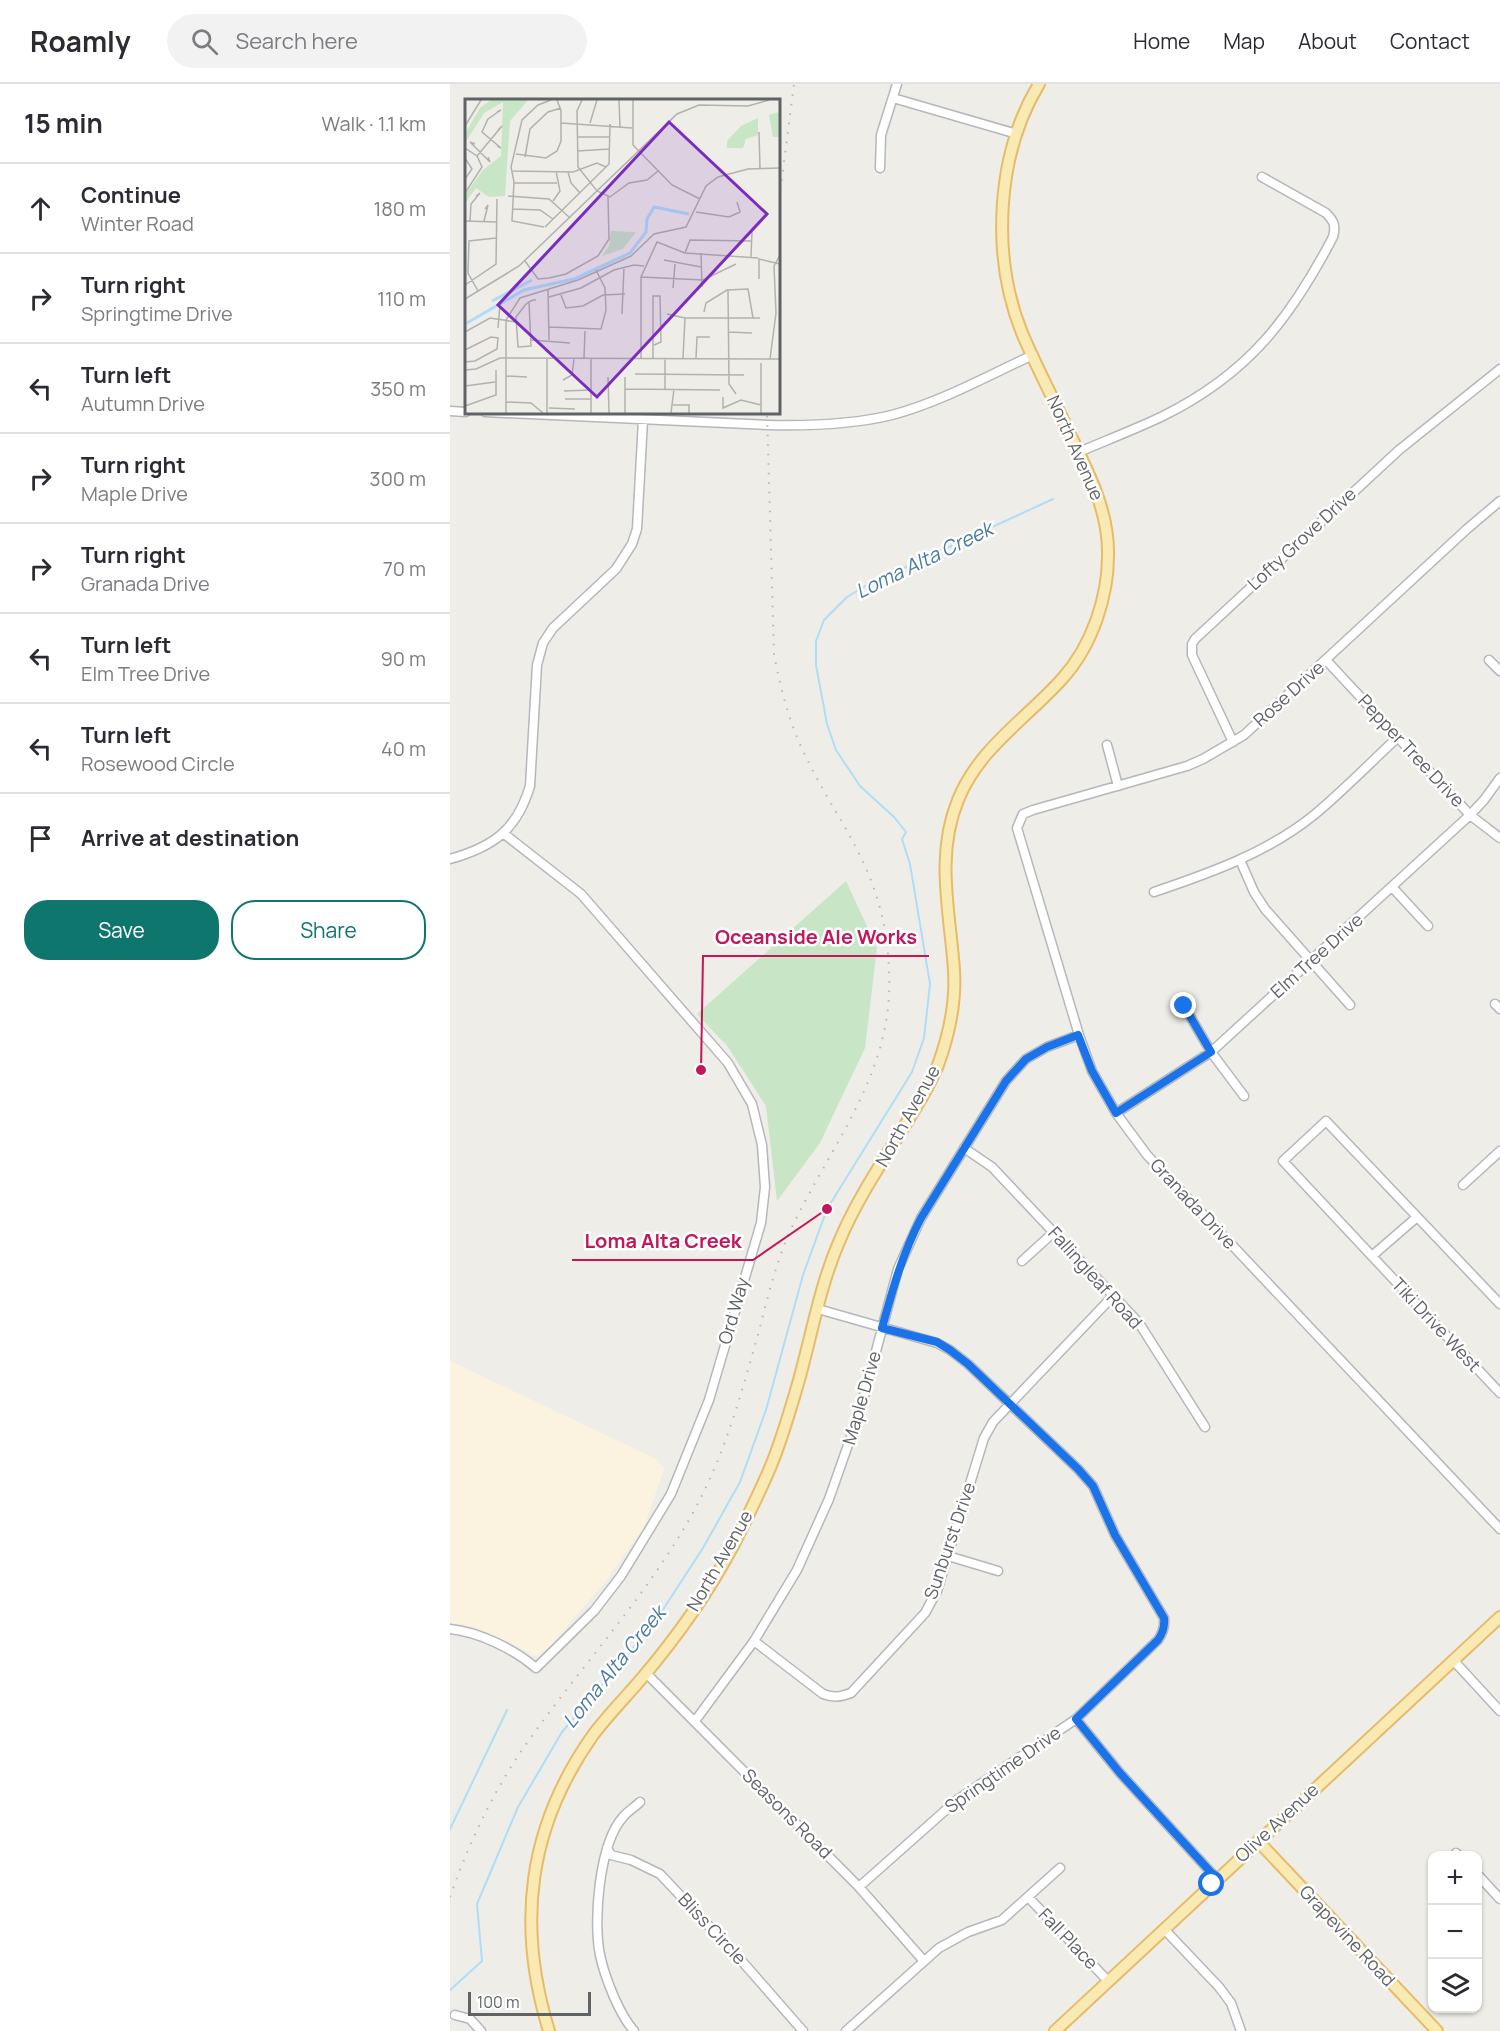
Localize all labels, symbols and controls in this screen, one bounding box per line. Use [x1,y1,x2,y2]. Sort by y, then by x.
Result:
search box [167,14,587,68]
text: Roamly [30,22,131,60]
icon: search [188,25,221,58]
text: Search here [236,26,358,56]
text: Home [1133,27,1190,55]
text: Map [1223,27,1265,55]
text: About [1298,27,1357,55]
text: Contact [1390,27,1470,55]
inset map [465,99,780,414]
text: 15 min [24,105,103,141]
text: Walk · 1.1 km [322,110,426,137]
text: Continue [81,180,181,210]
icon: ahead [24,192,57,225]
text: 180 m [373,195,426,222]
text: Winter Road [81,210,194,237]
text: Turn right [81,270,186,300]
icon: right [24,282,57,315]
text: 110 m [377,285,426,312]
text: Springtime Drive [81,300,233,327]
text: Turn left [81,360,171,390]
icon: left [24,372,57,405]
text: 350 m [370,375,426,402]
text: Autumn Drive [81,390,205,417]
street label: North Avenue [1042,391,1110,504]
text: Turn right [81,450,186,480]
icon: right [24,462,57,495]
text: 300 m [370,465,426,492]
text: Maple Drive [81,480,188,507]
street label: Lofty Grove Drive [1242,482,1361,595]
water label: Loma Alta Creek [851,513,1000,604]
text: Turn right [81,540,186,570]
icon: right [24,552,57,585]
text: 70 m [383,555,426,582]
text: Granada Drive [81,570,210,597]
text: Turn left [81,630,171,660]
icon: left [24,642,57,675]
text: 90 m [380,645,426,672]
street label: Rose Drive [1248,655,1329,731]
text: Elm Tree Drive [81,660,210,687]
street label: Pepper Tree Drive [1353,689,1470,812]
text: Turn left [81,720,171,750]
icon: left [24,732,57,765]
text: 40 m [381,735,426,762]
text: Rosewood Circle [81,750,235,777]
icon: arrive [24,822,57,855]
text: Arrive at destination [81,823,299,853]
button: Save [24,900,219,960]
button: Share [231,900,426,960]
street label: Elm Tree Drive [1265,907,1368,1003]
callout: Oceanside Ale Works [703,918,929,956]
text: Oceanside Ale Works [715,923,917,950]
route end [1170,992,1196,1018]
street label: North Avenue [869,1060,945,1171]
street label: Granada Drive [1145,1153,1242,1254]
street label: Fallingleaf Road [1043,1221,1148,1334]
callout: Loma Alta Creek [572,1222,753,1260]
text: Loma Alta Creek [584,1227,743,1254]
street label: Tiki Drive West [1387,1272,1487,1376]
street label: Ord Way [712,1274,754,1347]
street label: Maple Drive [836,1348,886,1447]
street label: Sunburst Drive [918,1479,980,1602]
street label: North Avenue [681,1506,758,1615]
water label: Loma Alta Creek [556,1598,673,1733]
street label: Springtime Drive [940,1720,1065,1818]
street label: Seasons Road [738,1763,838,1863]
street label: Olive Avenue [1229,1777,1323,1867]
map controls [1428,1851,1482,2013]
button: + [1428,1851,1482,1905]
route start [1198,1870,1224,1896]
street label: Grapevine Road [1294,1879,1401,1991]
street label: Bliss Circle [673,1887,752,1969]
street label: Fall Place [1034,1903,1104,1974]
button: − [1428,1905,1482,1959]
button: layers [1428,1959,1482,2013]
scale bar [468,1989,591,2016]
text: 100 m [477,1991,520,2013]

